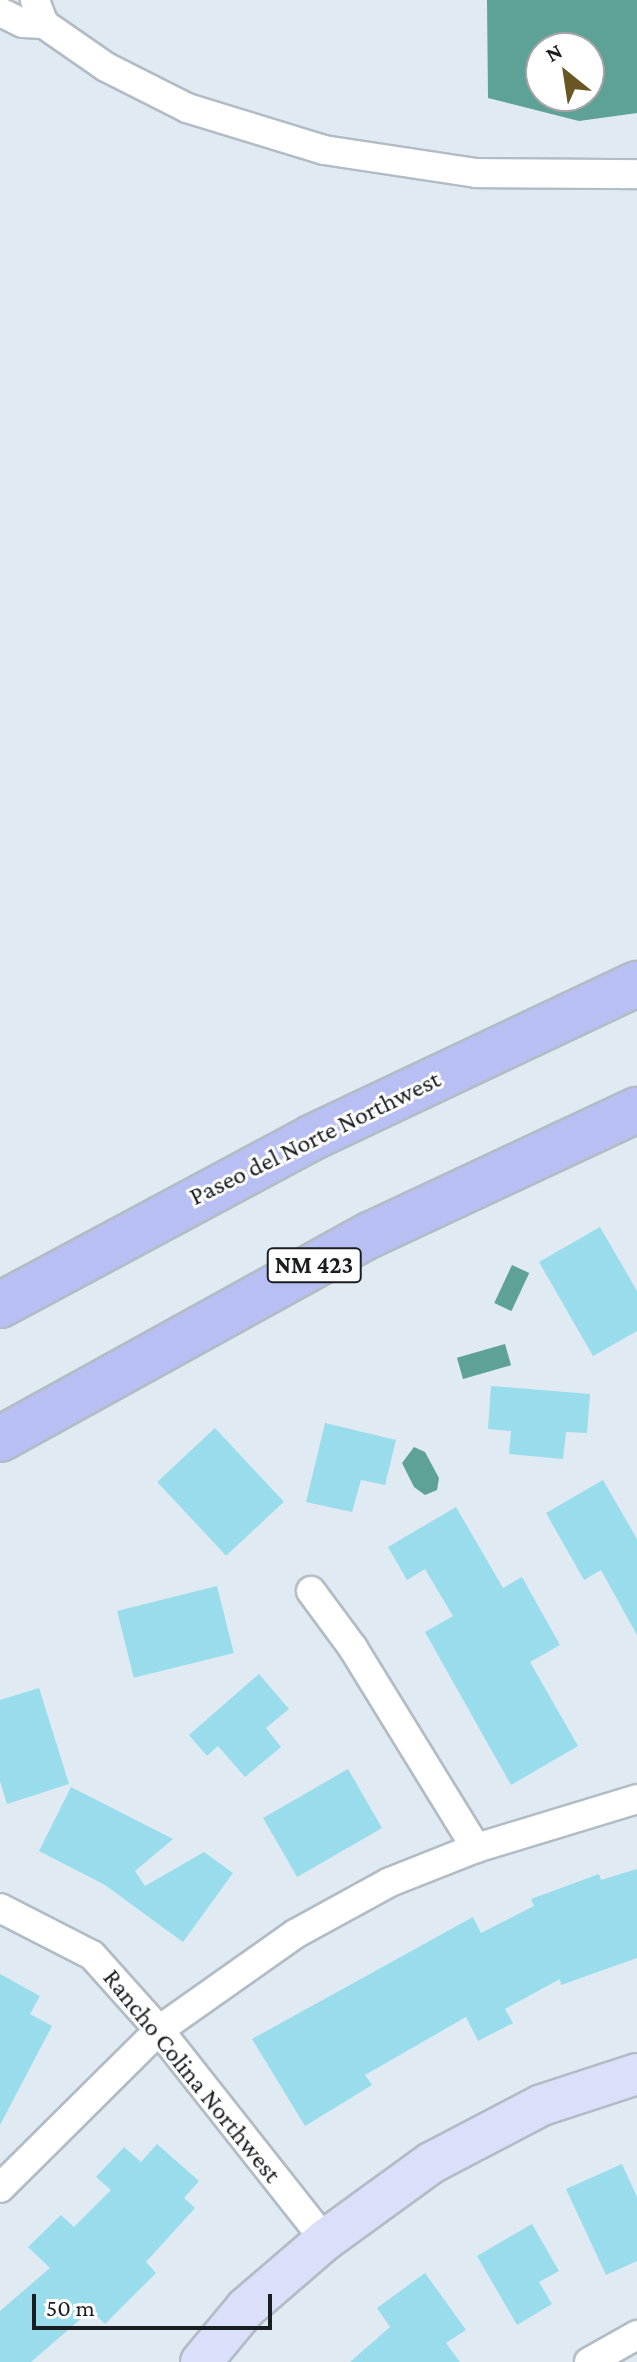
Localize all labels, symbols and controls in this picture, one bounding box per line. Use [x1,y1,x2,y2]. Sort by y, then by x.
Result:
north arrow [525,32,605,112]
text: N [541,38,566,67]
street label: Paseo del Norte Northwest [184,1064,446,1212]
road number: NM 423 [266,1245,362,1285]
street label: Rancho Colina Northwest [96,1963,288,2189]
scale bar [36,2278,276,2328]
text: 50 m [46,2294,95,2321]

